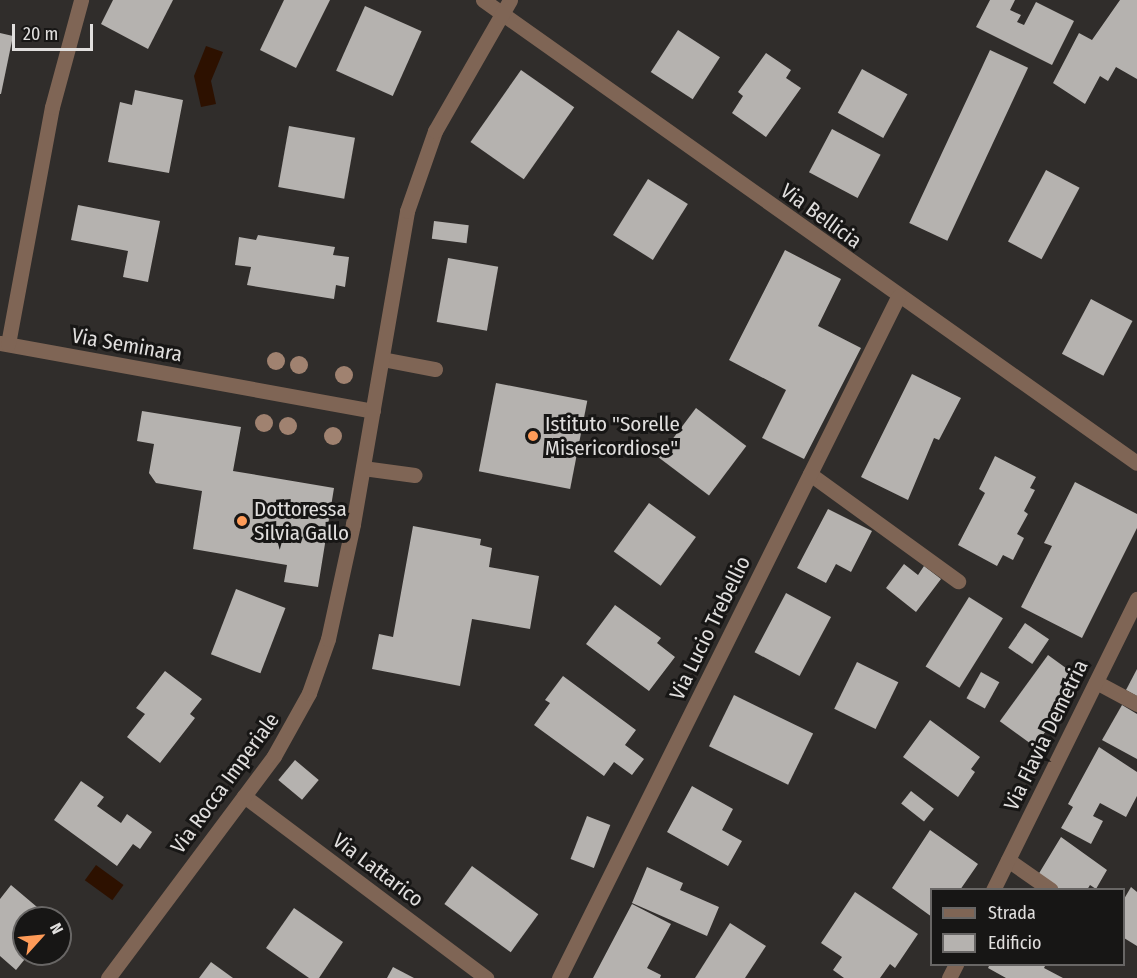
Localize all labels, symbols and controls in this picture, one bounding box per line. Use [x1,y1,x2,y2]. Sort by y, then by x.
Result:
scale bar [15,12,96,50]
text: 20 m [23,23,58,45]
street label: Via Bellicia [776,178,866,254]
street label: Via Seminara [70,323,184,367]
place label: Istituto "Sorelle Misericordiose" [545,411,680,461]
marker: Istituto "Sorelle Misericordiose" [526,429,540,443]
place label: Dottoressa Silvia Gallo [254,496,349,546]
marker: Dottoressa Silvia Gallo [235,514,249,528]
street label: Via Lucio Trebellio [664,552,756,704]
street label: Via Flavia Demetria [999,656,1093,814]
street label: Via Rocca Imperiale [166,708,284,858]
street label: Via Lattarico [328,828,428,912]
legend [930,888,1125,966]
text: Strada [988,902,1036,924]
north arrow [12,906,72,966]
text: N [46,920,67,937]
text: Edificio [988,932,1041,954]

